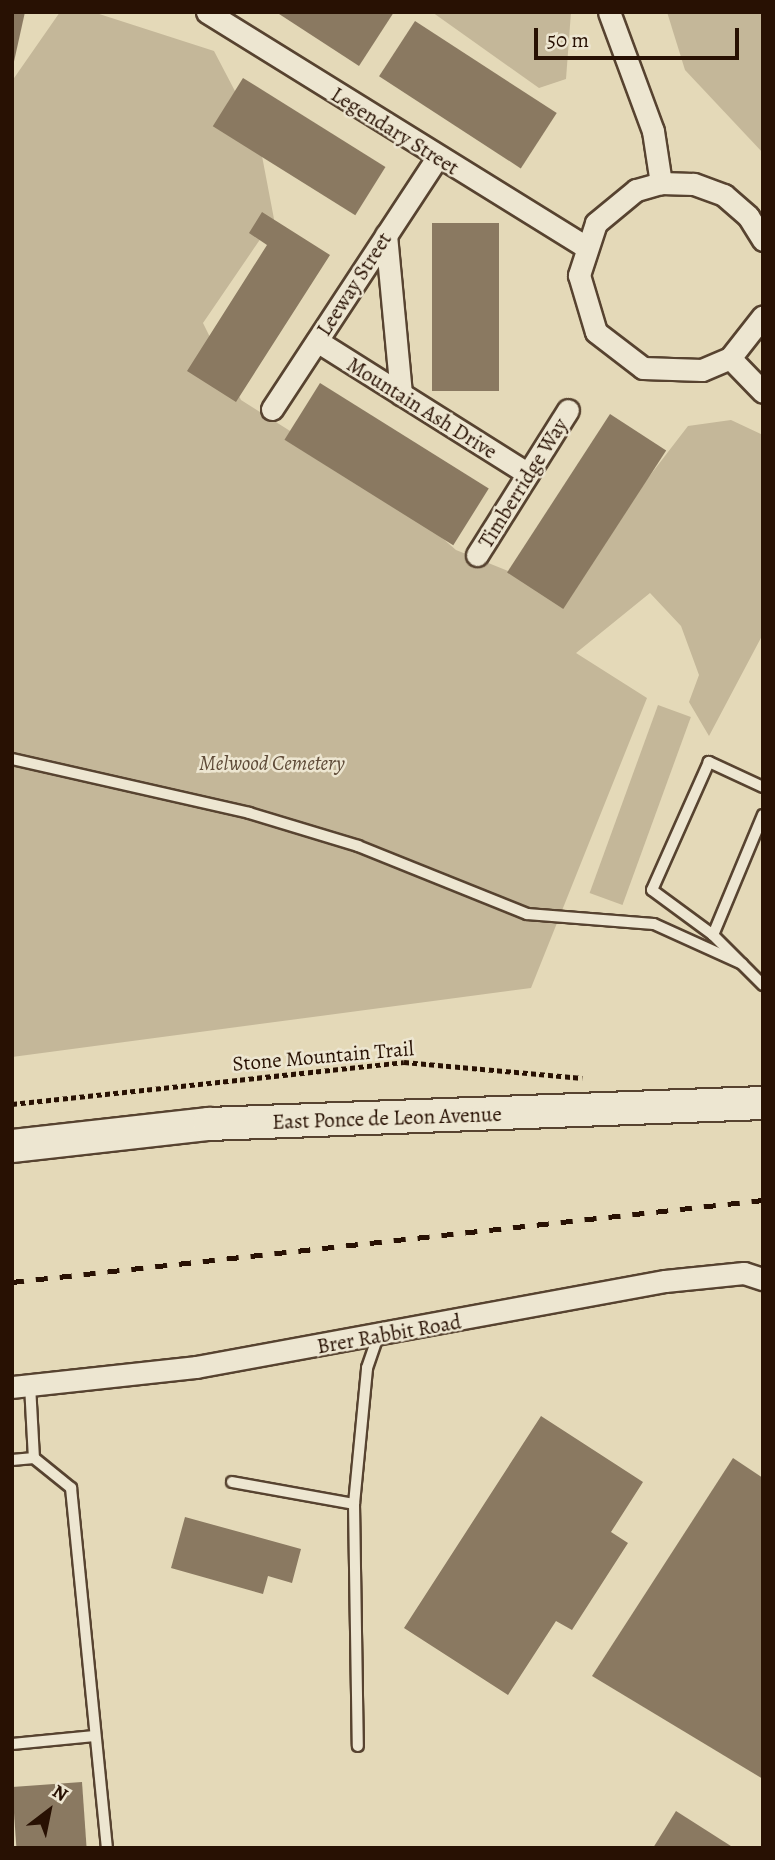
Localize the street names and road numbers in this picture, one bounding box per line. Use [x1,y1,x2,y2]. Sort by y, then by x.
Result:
street label: Legendary Street [326,82,464,180]
street label: Leeway Street [311,227,397,341]
street label: Mountain Ash Drive [342,352,502,464]
street label: Timberridge Way [473,413,573,553]
street label: Stone Mountain Trail [231,1036,415,1076]
street label: East Ponce de Leon Avenue [272,1101,502,1135]
street label: Brer Rabbit Road [315,1309,463,1359]

